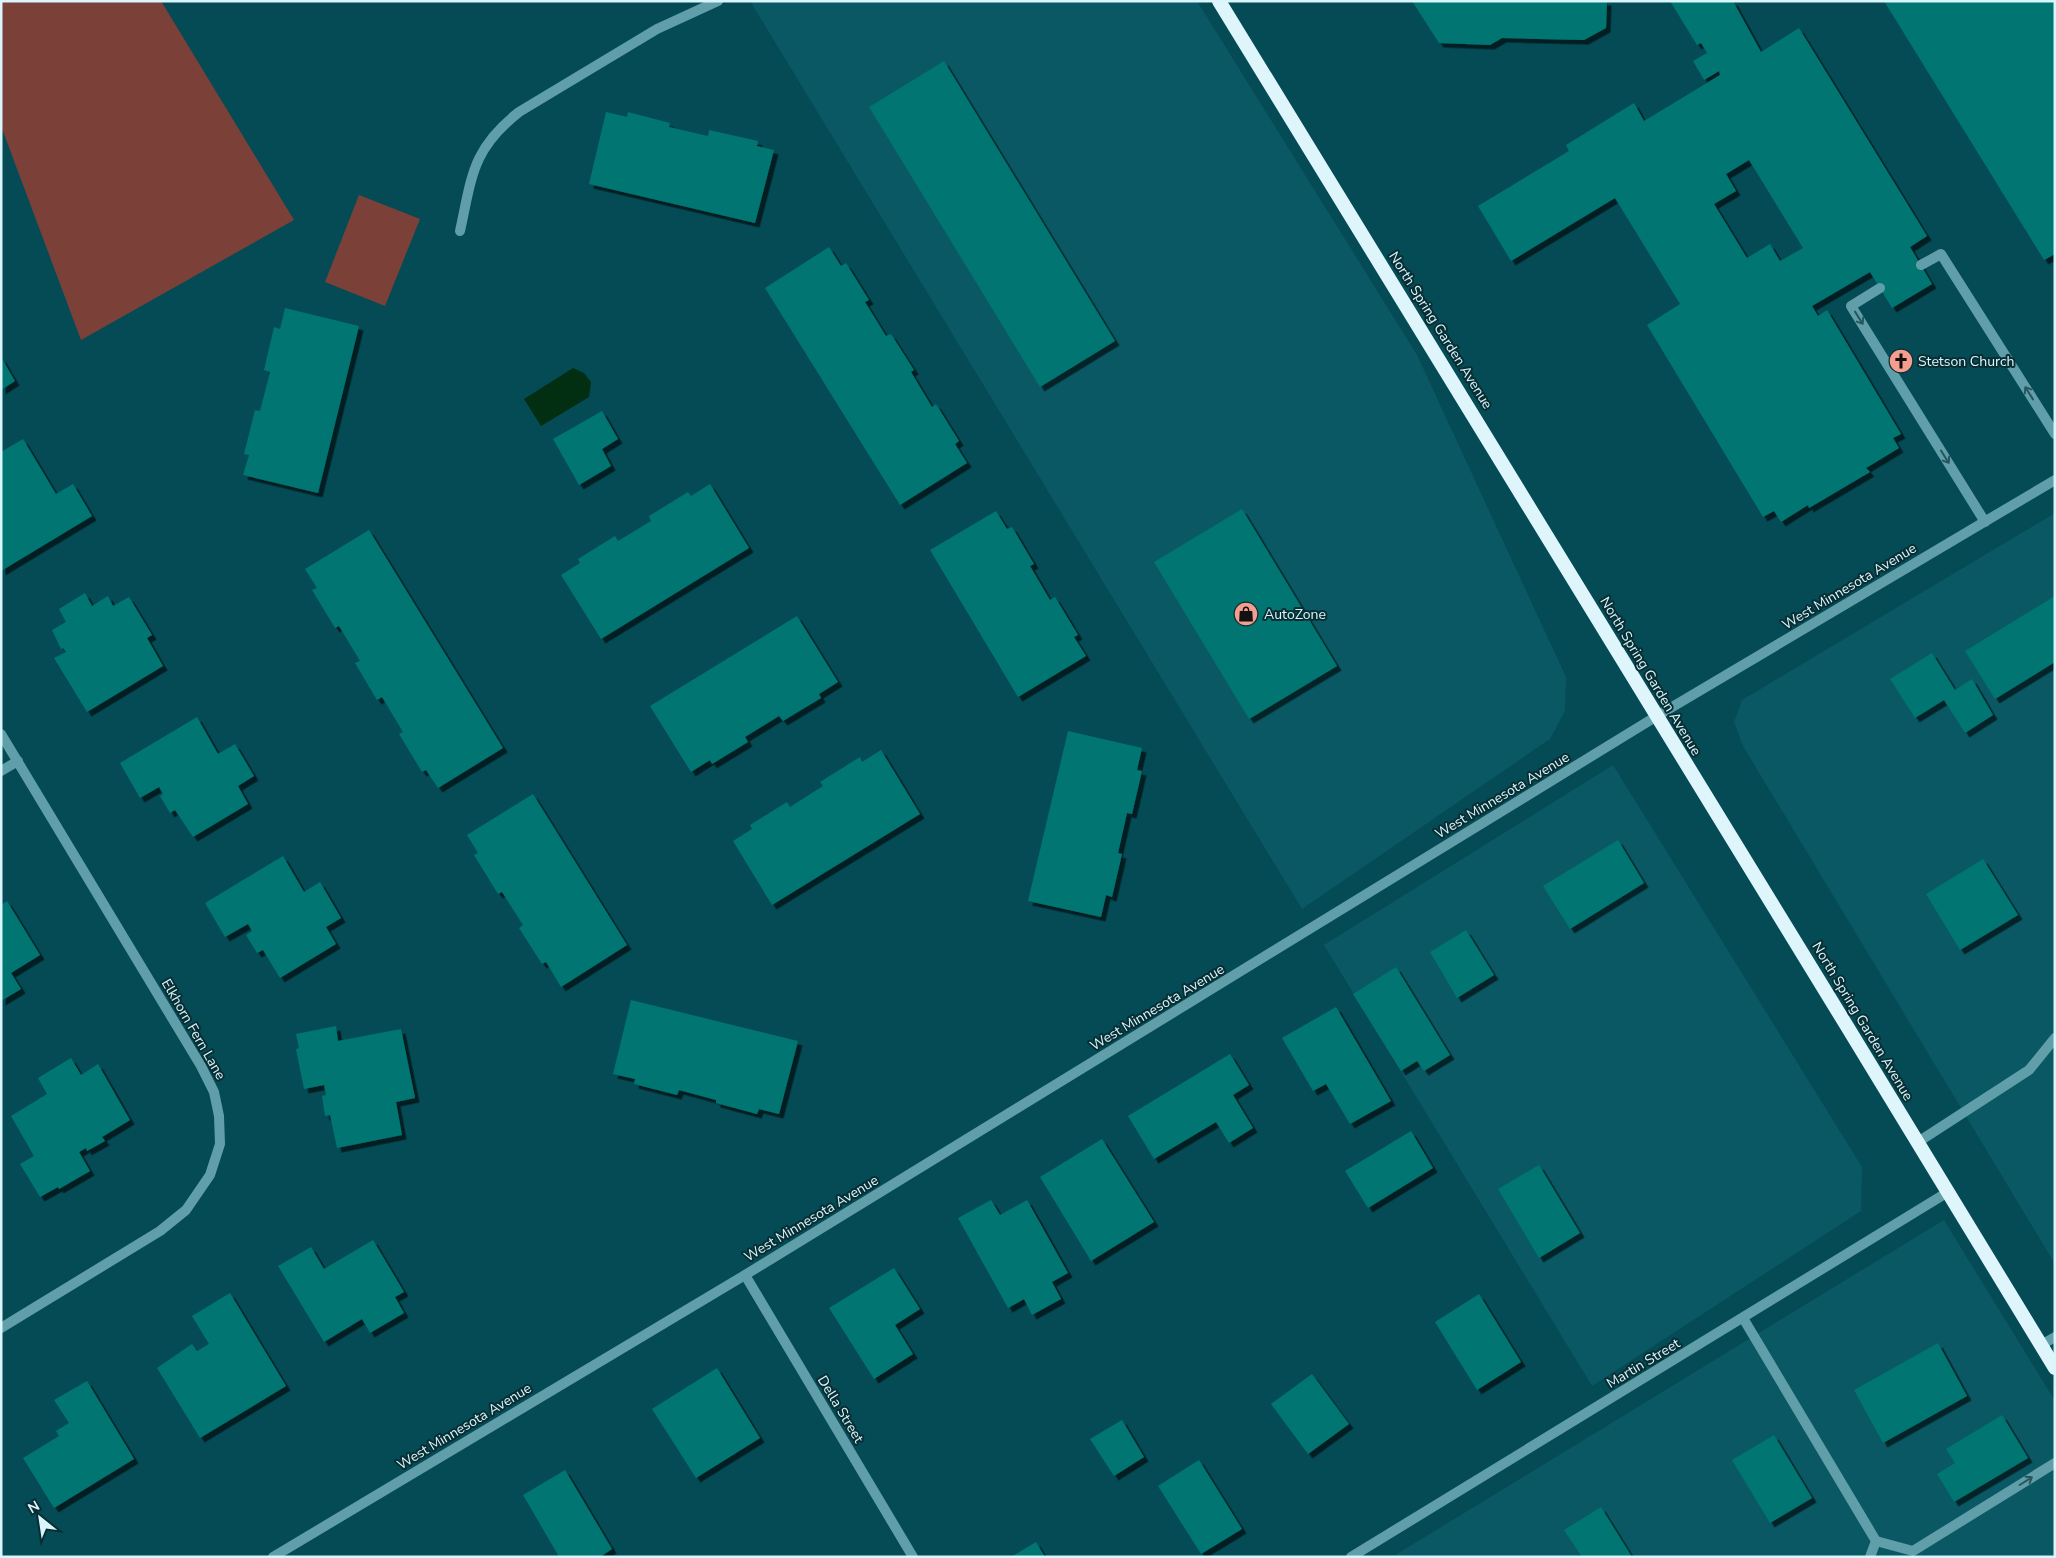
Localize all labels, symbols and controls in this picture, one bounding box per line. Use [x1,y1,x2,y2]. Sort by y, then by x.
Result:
street label: North Spring Garden Avenue [1384,248,1497,413]
one-way arrow [1855,311,1865,325]
church icon: Stetson Church [1888,348,1914,374]
place label: Stetson Church [1918,352,2014,371]
one-way arrow [2023,386,2033,400]
one-way arrow [1940,449,1950,463]
street label: West Minnesota Avenue [1778,539,1920,634]
street label: North Spring Garden Avenue [1596,593,1706,759]
shop icon: AutoZone [1233,601,1259,627]
place label: AutoZone [1264,605,1326,624]
street label: West Minnesota Avenue [1431,748,1573,843]
street label: North Spring Garden Avenue [1808,938,1918,1104]
street label: West Minnesota Avenue [1086,960,1228,1055]
street label: Elkhorn Fern Lane [157,975,230,1083]
street label: West Minnesota Avenue [740,1171,882,1266]
street label: Martin Street [1603,1334,1684,1393]
street label: Della Street [813,1372,868,1447]
street label: West Minnesota Avenue [393,1379,535,1474]
one-way arrow [2019,1476,2033,1486]
north arrow [15,1493,65,1543]
text: N [24,1496,43,1518]

